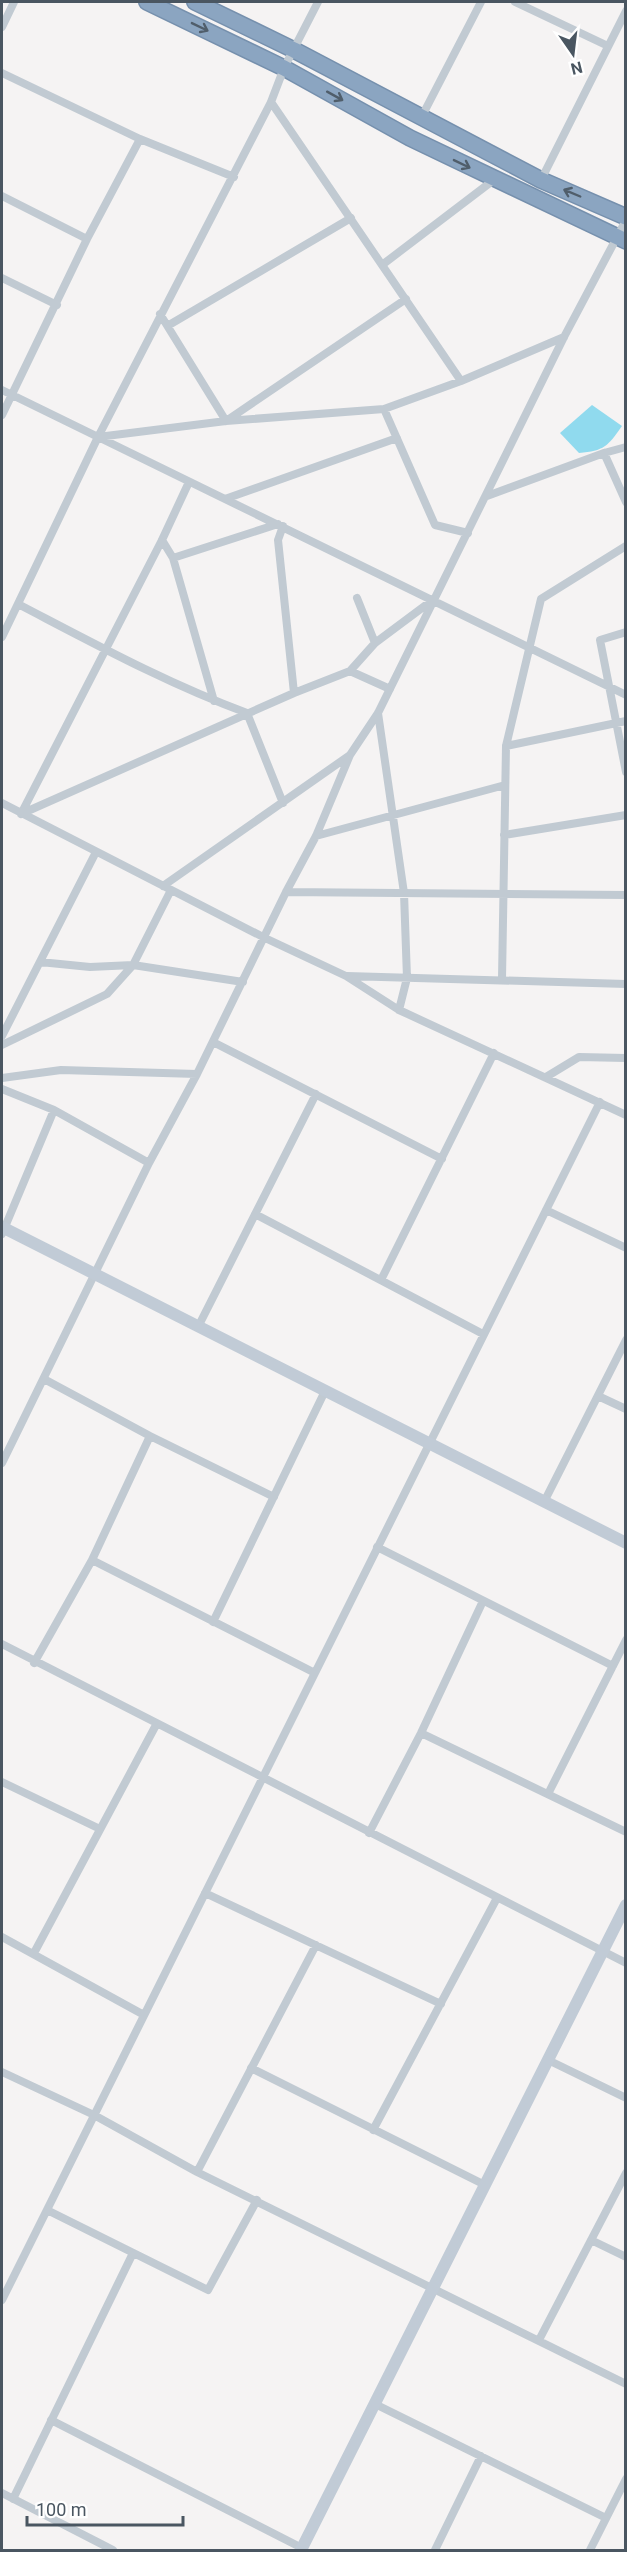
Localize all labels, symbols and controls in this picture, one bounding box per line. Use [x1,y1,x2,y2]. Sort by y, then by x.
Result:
one-way arrow [191,22,209,34]
north arrow [543,24,603,84]
text: N [569,57,584,79]
one-way arrow [326,91,344,102]
one-way arrow [453,158,471,170]
one-way arrow [563,187,581,199]
scale bar [27,2489,183,2527]
text: 100 m [36,2499,87,2520]

